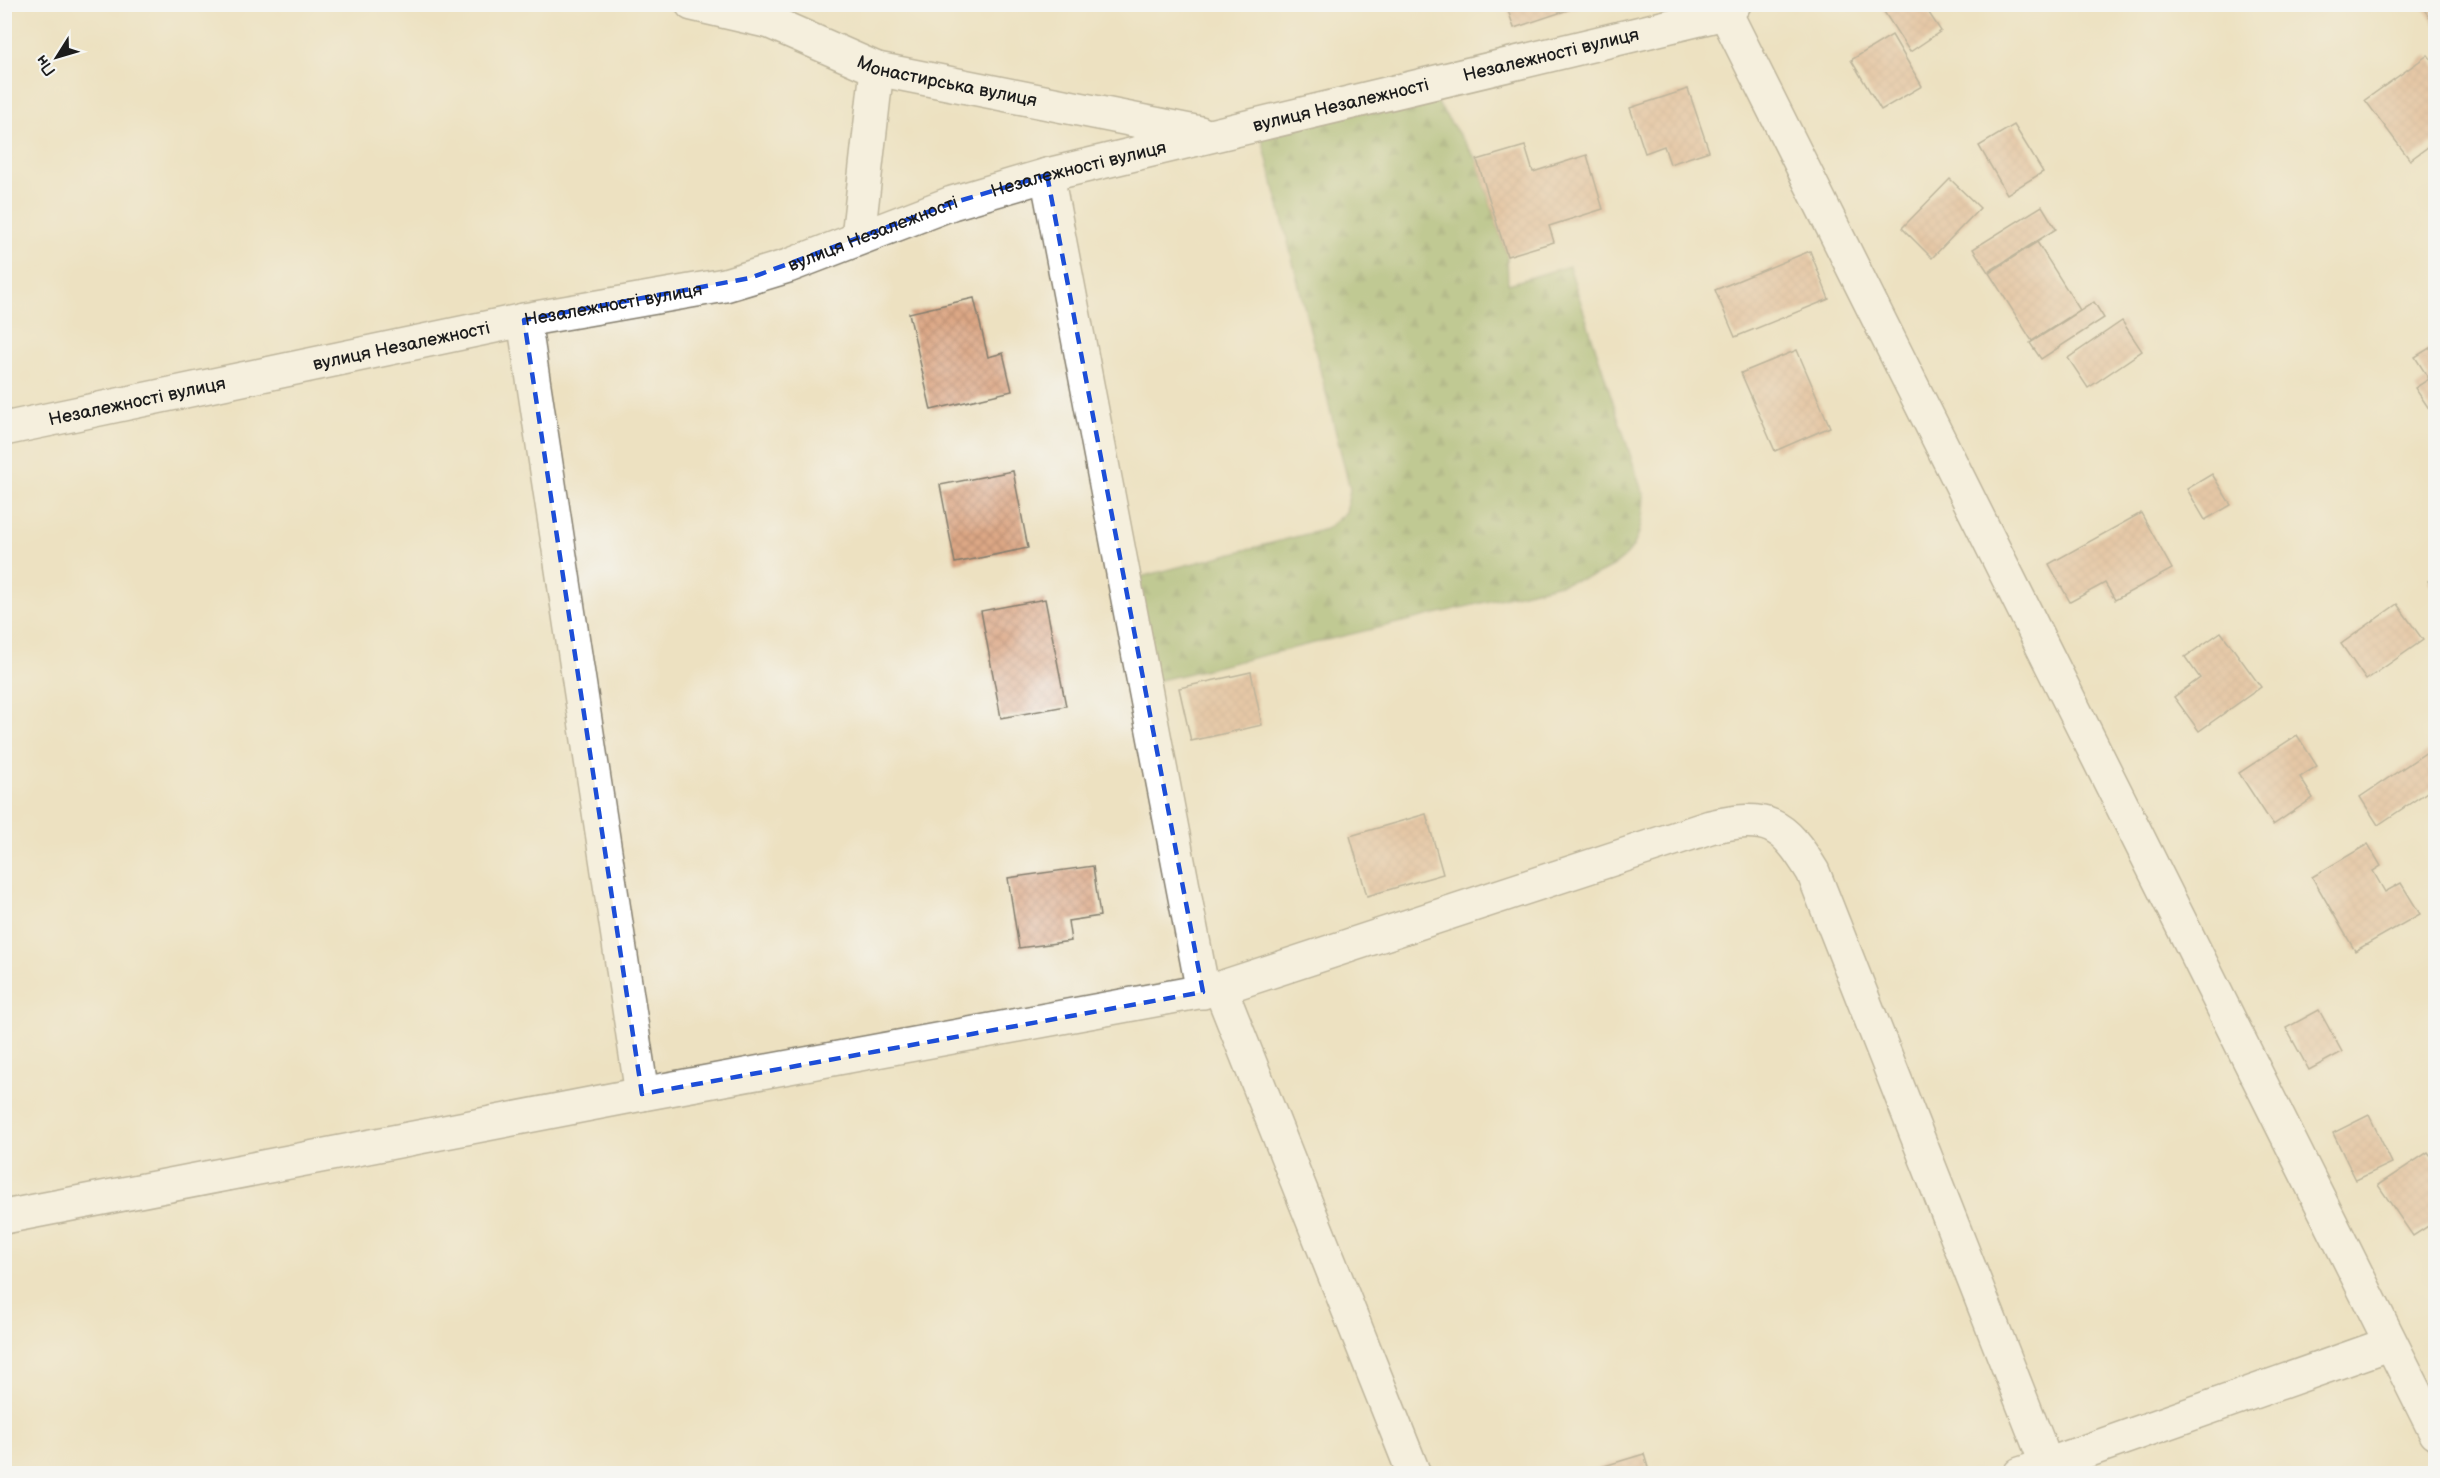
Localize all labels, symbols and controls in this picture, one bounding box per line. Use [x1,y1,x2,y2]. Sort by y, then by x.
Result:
street label: Незалежності вулиця [1461,24,1641,86]
north arrow [27,27,87,87]
text: Пн [32,51,60,79]
street label: Монастирська вулиця [853,51,1039,111]
street label: вулиця Незалежності [1251,74,1431,136]
street label: Незалежності вулиця [989,137,1168,202]
street label: вулиця Незалежності [785,192,960,276]
street label: Незалежності вулиця [523,279,704,331]
street label: вулиця Незалежності [311,317,492,375]
street label: Незалежності вулиця [47,373,228,430]

